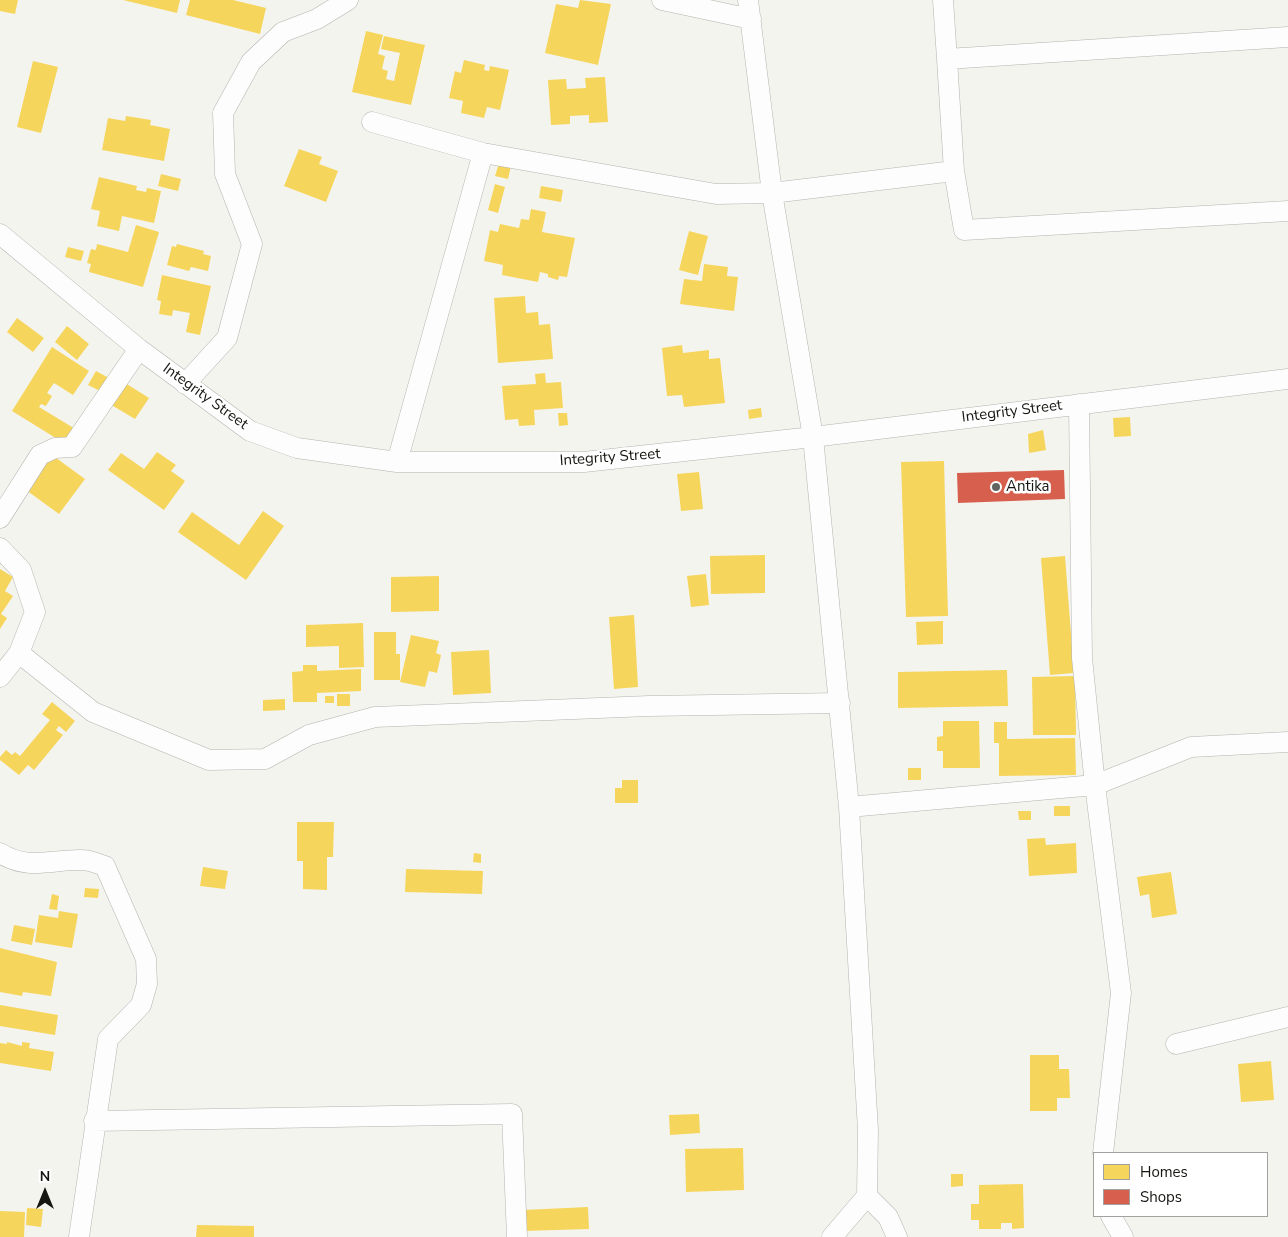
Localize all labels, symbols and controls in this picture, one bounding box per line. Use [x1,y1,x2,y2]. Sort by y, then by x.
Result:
street label: Integrity Street [159,360,251,434]
street label: Integrity Street [961,397,1063,427]
street label: Integrity Street [559,445,661,471]
place label: Antika [1006,478,1050,496]
marker: Antika [990,481,1002,493]
legend [1093,1152,1268,1217]
text: Homes [1140,1162,1188,1182]
north arrow [20,1167,70,1217]
text: N [40,1167,50,1186]
text: Shops [1140,1187,1182,1207]

